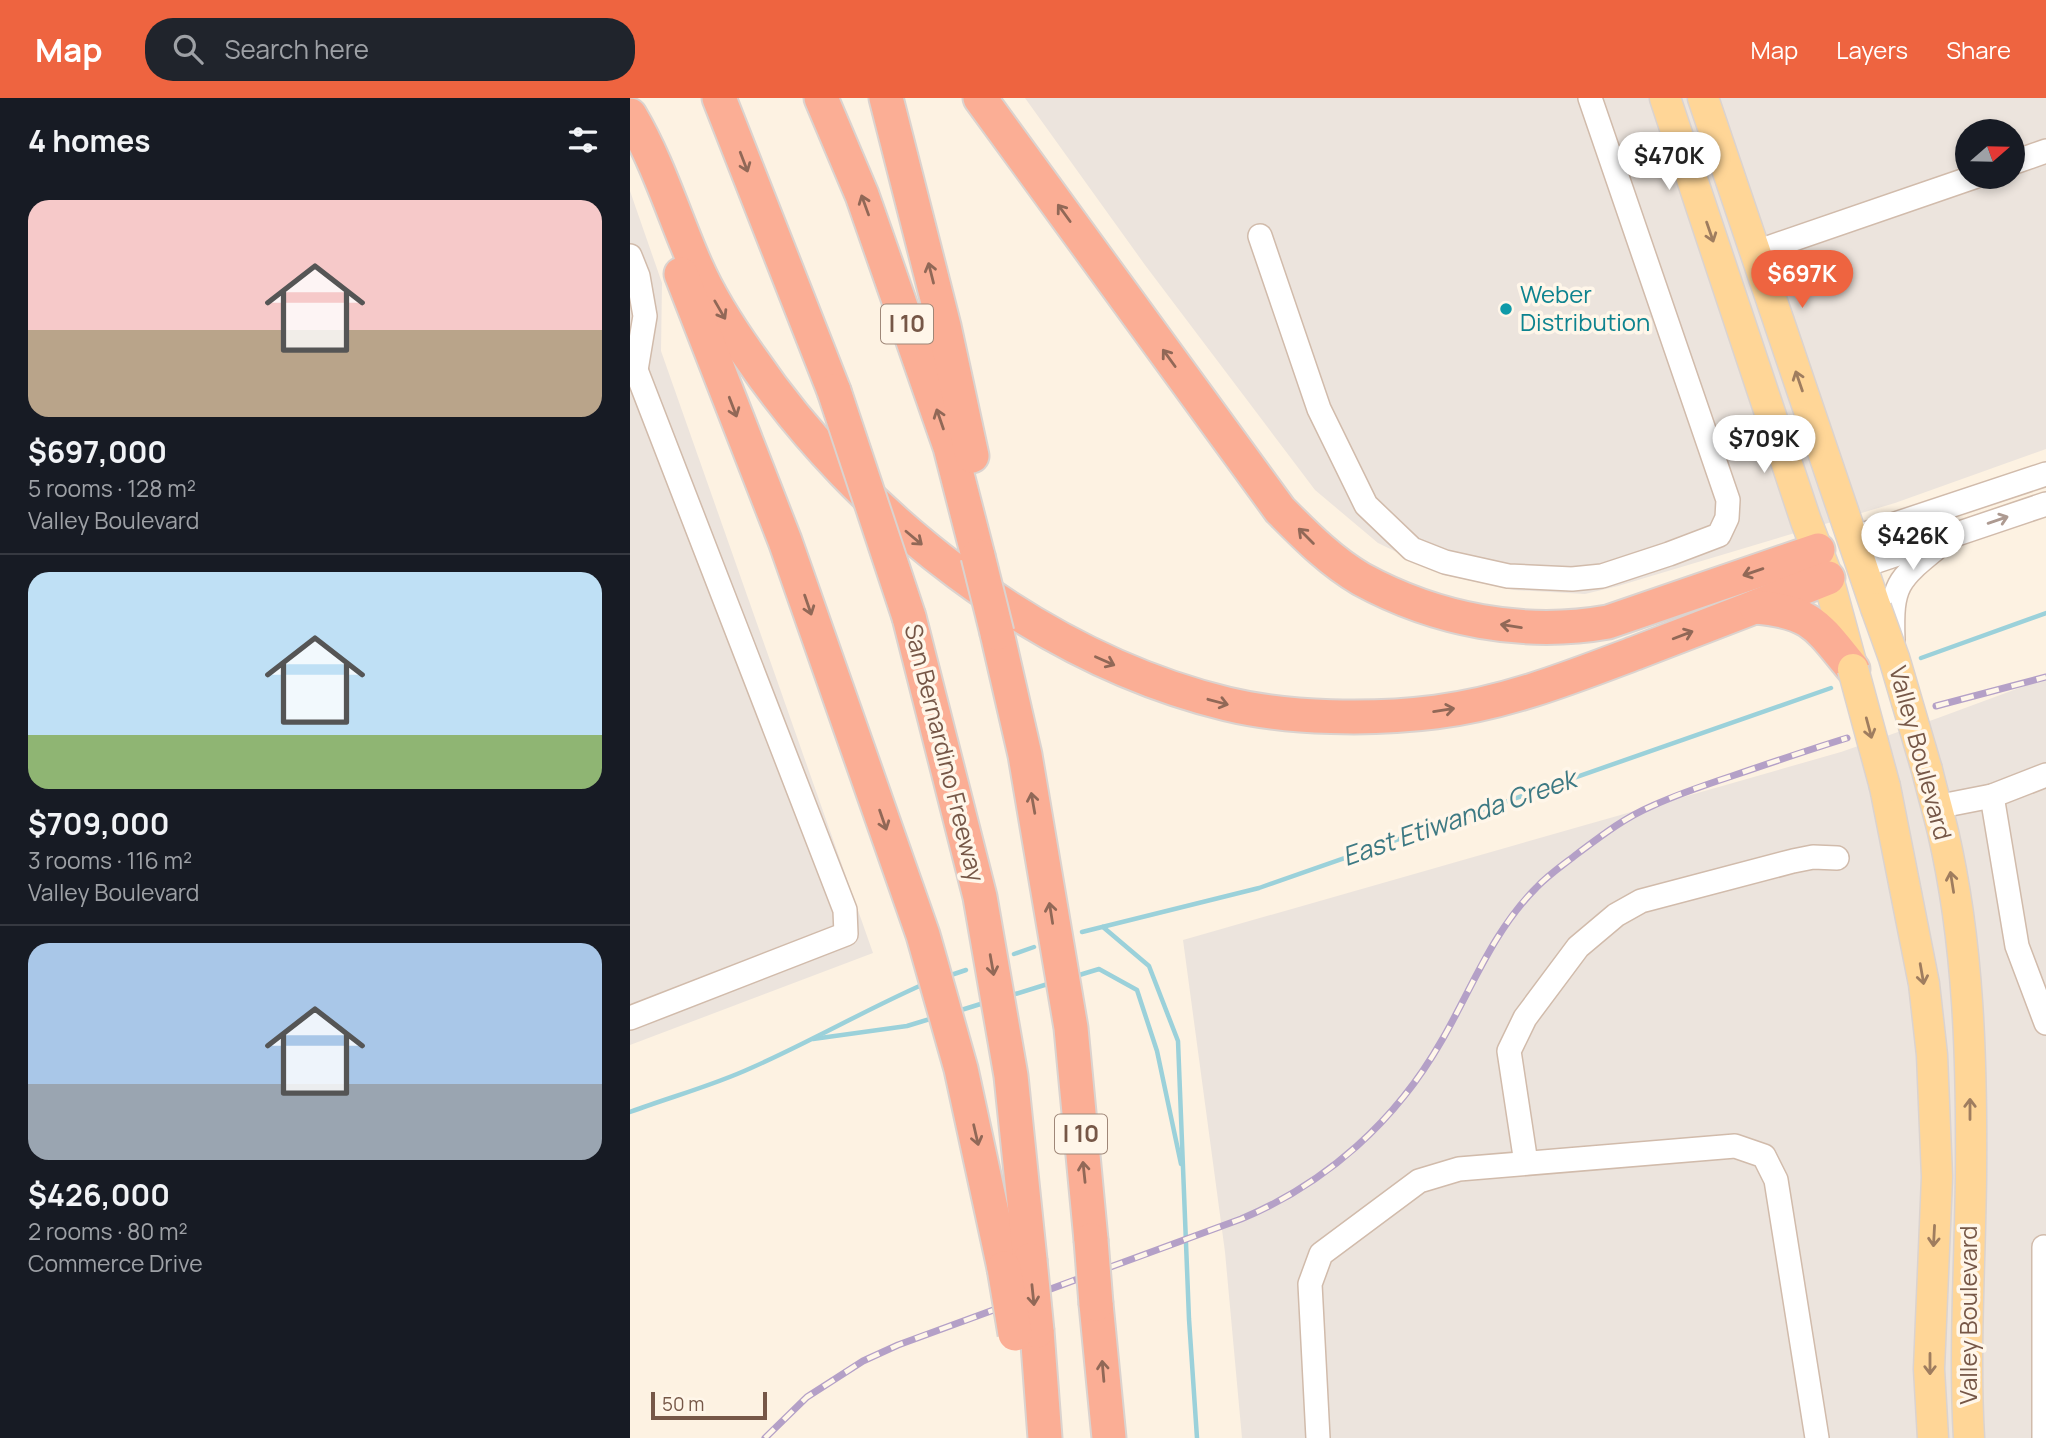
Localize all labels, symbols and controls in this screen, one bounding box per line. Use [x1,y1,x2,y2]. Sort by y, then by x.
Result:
search box [145,18,635,81]
text: Map [35,27,103,72]
icon: search [169,30,207,68]
text: Search here [225,31,369,67]
text: Map [1751,33,1798,66]
text: Layers [1836,33,1908,66]
text: Share [1946,33,2011,66]
north arrow [1955,119,2025,189]
map controls [1955,119,2025,189]
text: 4 homes [28,120,151,161]
icon: filters [564,121,602,159]
pin: $470K [1620,132,1718,192]
text: $470K [1634,139,1704,171]
one-way arrow [739,150,752,172]
one-way arrow [858,194,870,216]
one-way arrow [1056,204,1071,223]
one-way arrow [1704,221,1717,243]
icon: home [252,245,378,371]
pin: $697K [1753,250,1851,310]
text: $697K [1767,257,1837,289]
one-way arrow [924,262,937,284]
place label: Weber Distribution [1520,277,1650,338]
one-way arrow [713,299,727,319]
marker: Weber Distribution [1498,301,1514,317]
road number: I 10 [881,304,933,344]
one-way arrow [1162,349,1177,368]
one-way arrow [1792,370,1804,392]
one-way arrow [727,395,740,417]
one-way arrow [933,409,945,431]
pin: $709K [1715,416,1813,475]
text: $709K [1728,422,1800,454]
text: $697,000 [28,431,167,472]
text: 5 rooms · 128 m² [28,472,196,504]
text: Valley Boulevard [28,504,200,536]
pin: $426K [1864,512,1962,572]
one-way arrow [1986,513,2008,525]
text: $426K [1877,519,1949,551]
one-way arrow [1298,528,1315,545]
one-way arrow [905,530,923,546]
one-way arrow [1743,567,1765,579]
one-way arrow [802,594,815,616]
icon: home [252,617,378,743]
one-way arrow [1500,619,1522,632]
street label: San Bernardino Freeway [897,620,994,885]
one-way arrow [1672,627,1694,640]
one-way arrow [1093,655,1115,668]
street label: Valley Boulevard [1882,662,1961,843]
one-way arrow [1207,696,1229,709]
one-way arrow [1433,703,1455,716]
one-way arrow [1863,716,1876,739]
water label: East Etiwanda Creek [1337,759,1584,874]
one-way arrow [1026,792,1039,815]
text: $709,000 [28,803,169,844]
one-way arrow [878,808,890,830]
text: 3 rooms · 116 m² [28,844,192,876]
one-way arrow [1945,871,1958,894]
text: Valley Boulevard [28,876,200,908]
one-way arrow [1044,902,1057,925]
one-way arrow [986,953,999,976]
one-way arrow [1916,962,1930,985]
icon: home [252,988,378,1114]
one-way arrow [1963,1098,1977,1121]
road number: I 10 [1055,1114,1107,1154]
one-way arrow [969,1123,983,1146]
one-way arrow [1078,1161,1091,1183]
text: $426,000 [28,1174,170,1215]
text: 2 rooms · 80 m² [28,1215,188,1247]
one-way arrow [1928,1224,1941,1247]
street label: Valley Boulevard [1951,1226,1984,1404]
text: Commerce Drive [28,1247,203,1279]
one-way arrow [1027,1284,1040,1306]
one-way arrow [1923,1352,1937,1375]
one-way arrow [1096,1360,1109,1383]
scale bar [651,1389,766,1421]
text: 50 m [662,1391,704,1417]

